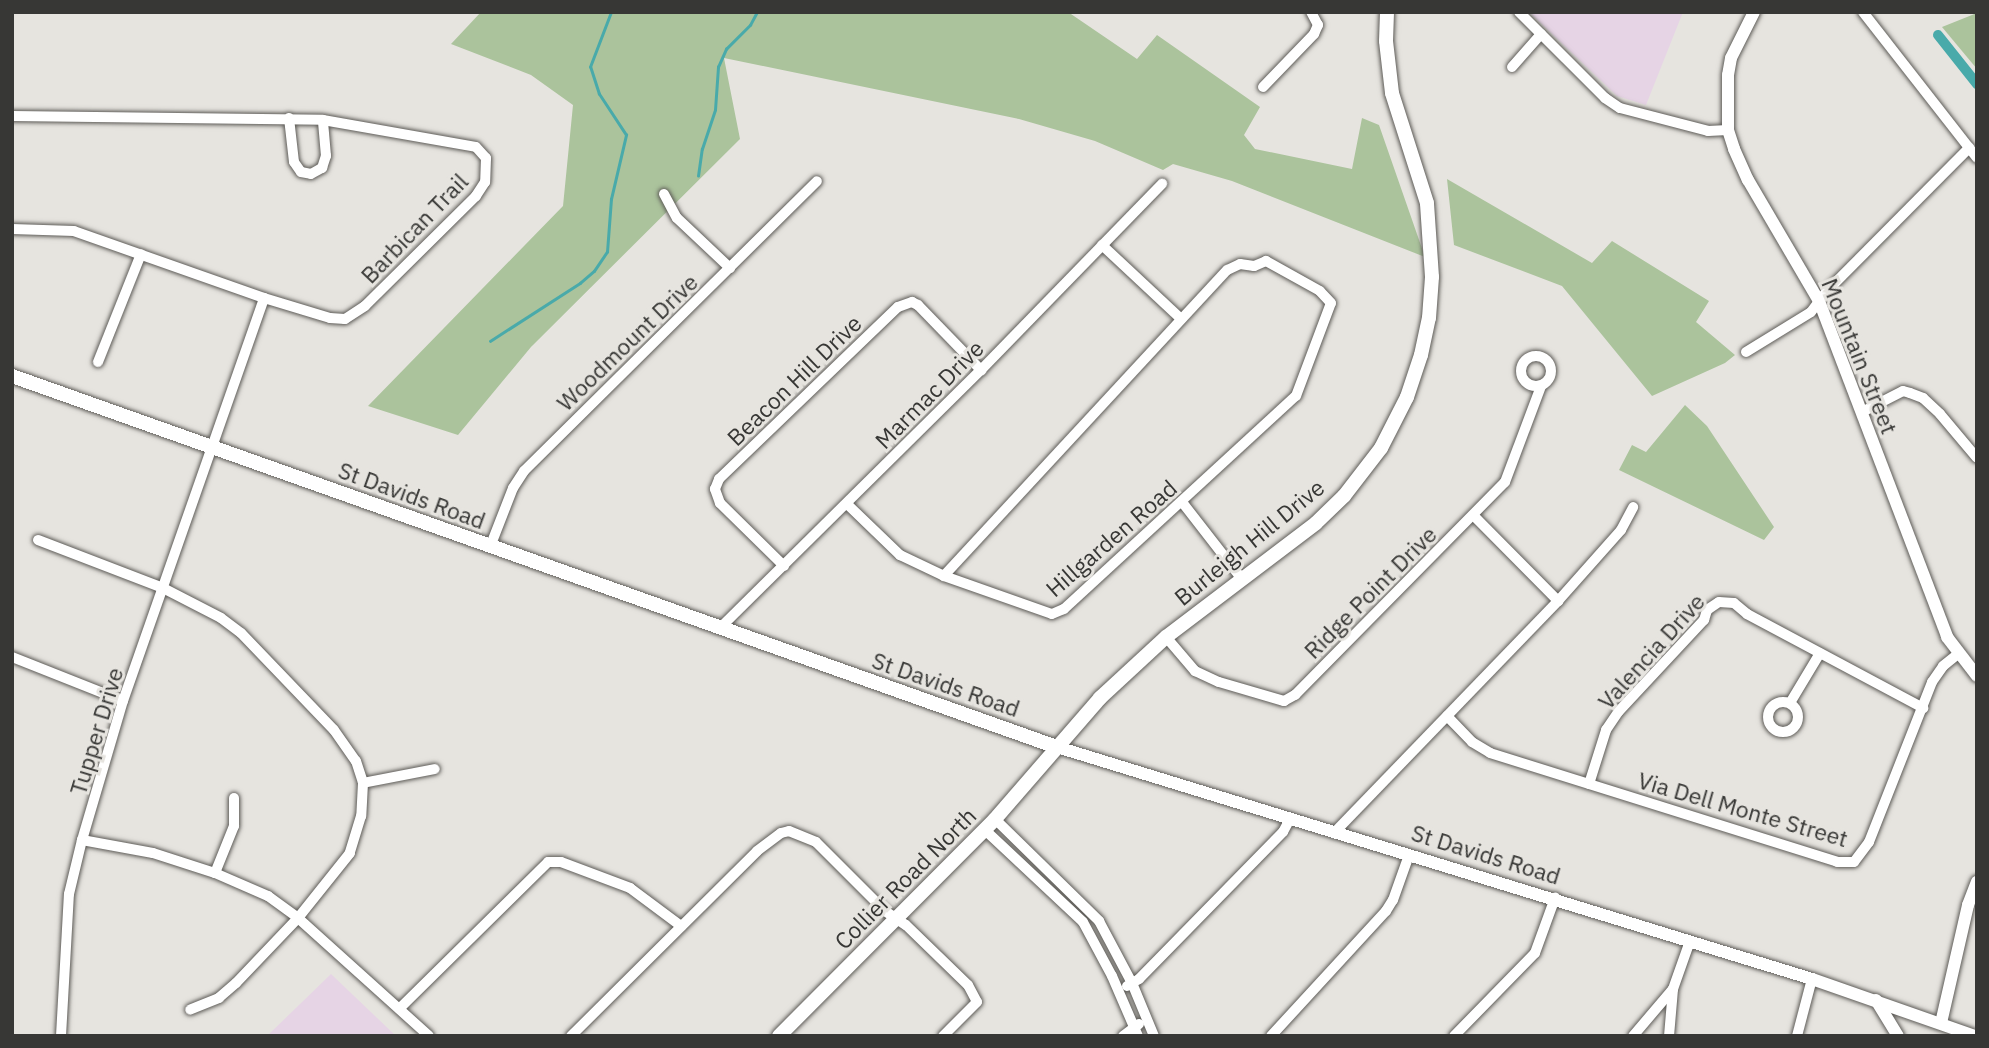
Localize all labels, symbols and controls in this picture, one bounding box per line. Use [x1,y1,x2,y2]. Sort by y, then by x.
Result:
street label: Barbican Trail [355,167,473,289]
street label: Woodmount Drive [551,268,703,416]
street label: Mountain Street [1816,274,1904,438]
street label: Beacon Hill Drive [721,309,867,451]
street label: Marmac Drive [869,334,989,454]
street label: St Davids Road [335,456,489,534]
street label: Burleigh Hill Drive [1168,473,1330,611]
street label: Hillgarden Road [1040,474,1182,602]
street label: Ridge Point Drive [1298,520,1442,664]
street label: Valencia Drive [1592,588,1710,714]
street label: St Davids Road [869,646,1023,722]
street label: Tupper Drive [64,664,128,798]
street label: Via Dell Monte Street [1635,766,1851,852]
street label: Collier Road North [828,801,982,955]
street label: St Davids Road [1408,818,1564,890]

